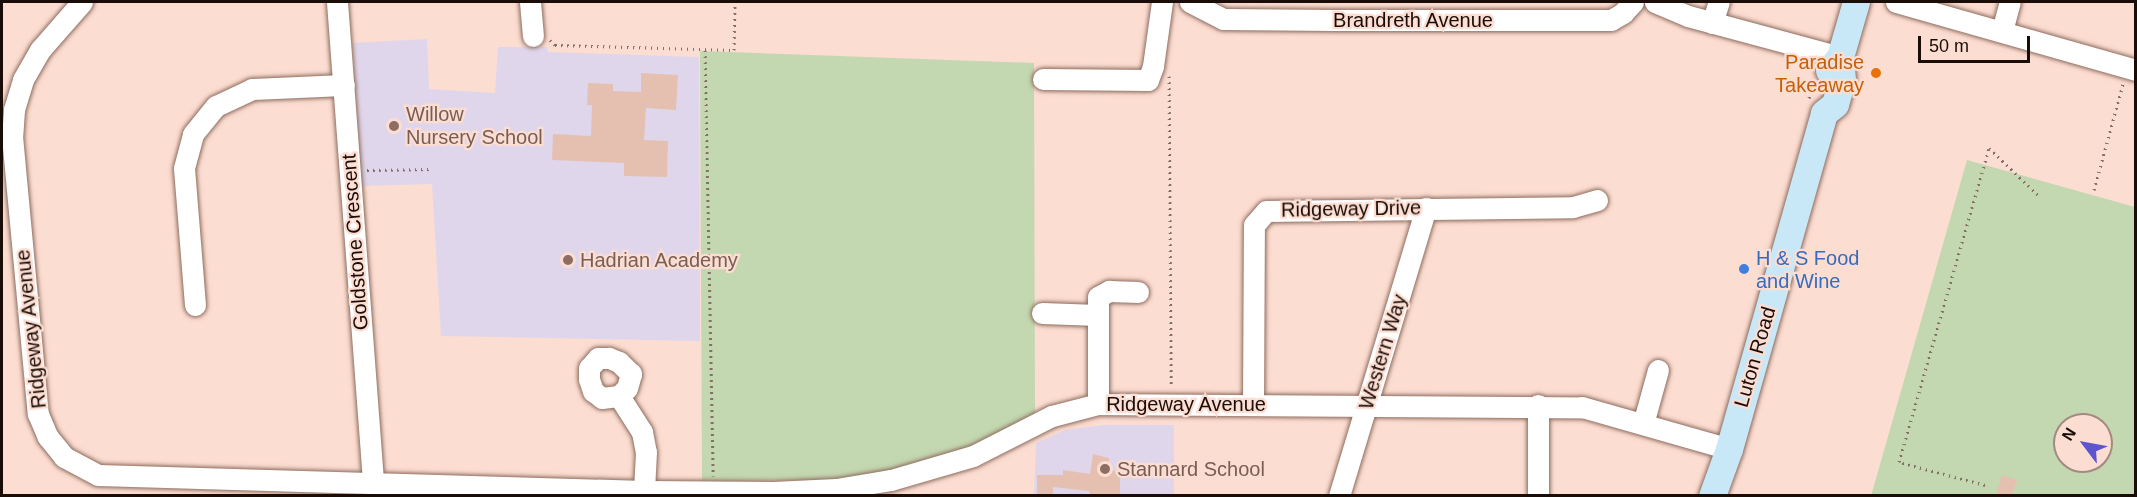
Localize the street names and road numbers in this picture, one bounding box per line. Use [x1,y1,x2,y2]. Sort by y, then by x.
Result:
street label: Brandreth Avenue [1333,8,1493,32]
street label: Goldstone Crescent [337,153,373,331]
street label: Ridgeway Drive [1281,196,1421,222]
street label: Ridgeway Avenue [11,248,51,410]
street label: Western Way [1354,292,1412,412]
street label: Luton Road [1729,304,1781,410]
street label: Ridgeway Avenue [1106,392,1266,416]

